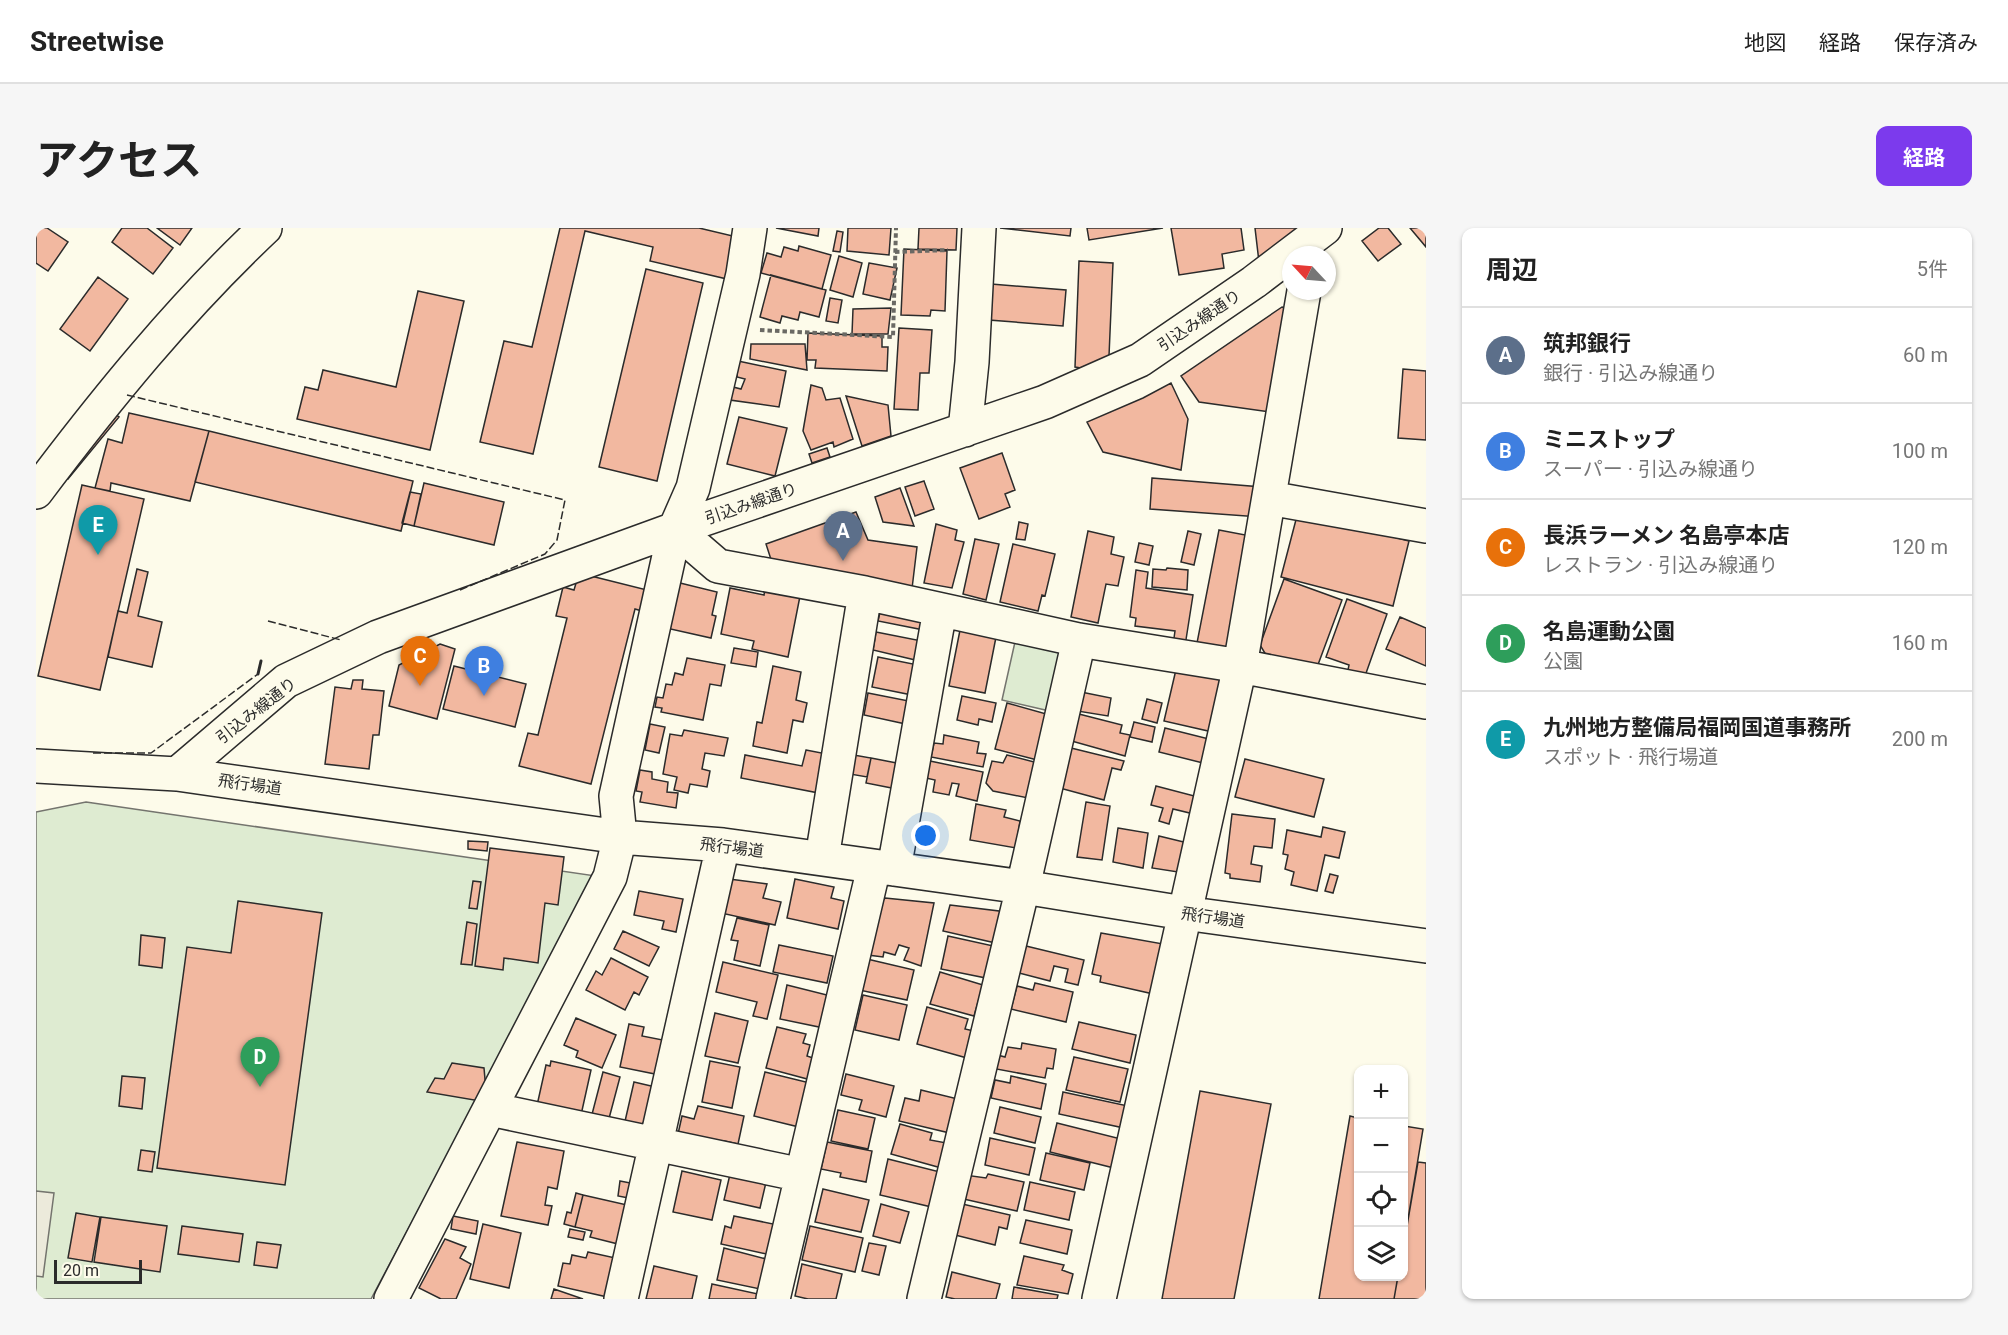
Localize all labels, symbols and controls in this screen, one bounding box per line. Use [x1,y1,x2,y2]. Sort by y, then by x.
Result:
text: Streetwise [30,25,164,58]
text: 地図 [1744,31,1786,55]
text: 経路 [1819,31,1861,55]
text: 保存済み [1894,31,1978,55]
button: 経路 [1876,126,1972,186]
text: アクセス [36,136,202,185]
north arrow [1282,246,1336,300]
text: 周辺 [1486,255,1538,285]
text: 5件 [1917,257,1948,281]
street label: 引込み線通り [1154,286,1244,355]
text: 筑邦銀行 [1543,331,1631,356]
text: A [1499,343,1512,367]
text: 60 m [1903,343,1948,367]
text: 銀行 · 引込み線通り [1543,361,1718,385]
text: ミニストップ [1543,427,1675,452]
text: B [1499,439,1512,463]
text: 100 m [1892,439,1948,463]
text: スーパー · 引込み線通り [1543,457,1758,481]
street label: 引込み線通り [703,479,800,528]
pin: E [78,506,118,555]
pin: A [824,512,862,561]
text: 長浜ラーメン 名島亭本店 [1543,523,1790,548]
text: C [1499,535,1512,559]
text: 120 m [1892,535,1948,559]
text: レストラン · 引込み線通り [1543,553,1778,577]
text: 名島運動公園 [1543,619,1675,644]
text: D [1499,631,1512,655]
text: 160 m [1892,631,1948,655]
pin: C [400,636,440,686]
pin: B [464,646,504,696]
text: 公園 [1543,649,1583,673]
street label: 引込み線通り [213,673,300,747]
text: 九州地方整備局福岡国道事務所 [1543,715,1851,740]
text: E [1500,727,1511,751]
text: 200 m [1892,727,1948,751]
text: スポット · 飛行場道 [1543,745,1718,769]
street label: 飛行場道 [217,771,283,798]
your location [911,821,940,850]
street label: 飛行場道 [699,834,765,861]
street label: 飛行場道 [1180,904,1246,931]
pin: D [240,1038,280,1087]
map controls [1354,1065,1408,1281]
button: + [1354,1065,1408,1119]
button: − [1354,1119,1408,1173]
button: locate [1354,1173,1408,1227]
button: layers [1354,1227,1408,1281]
scale bar [54,1257,142,1284]
text: 20 m [63,1261,99,1280]

